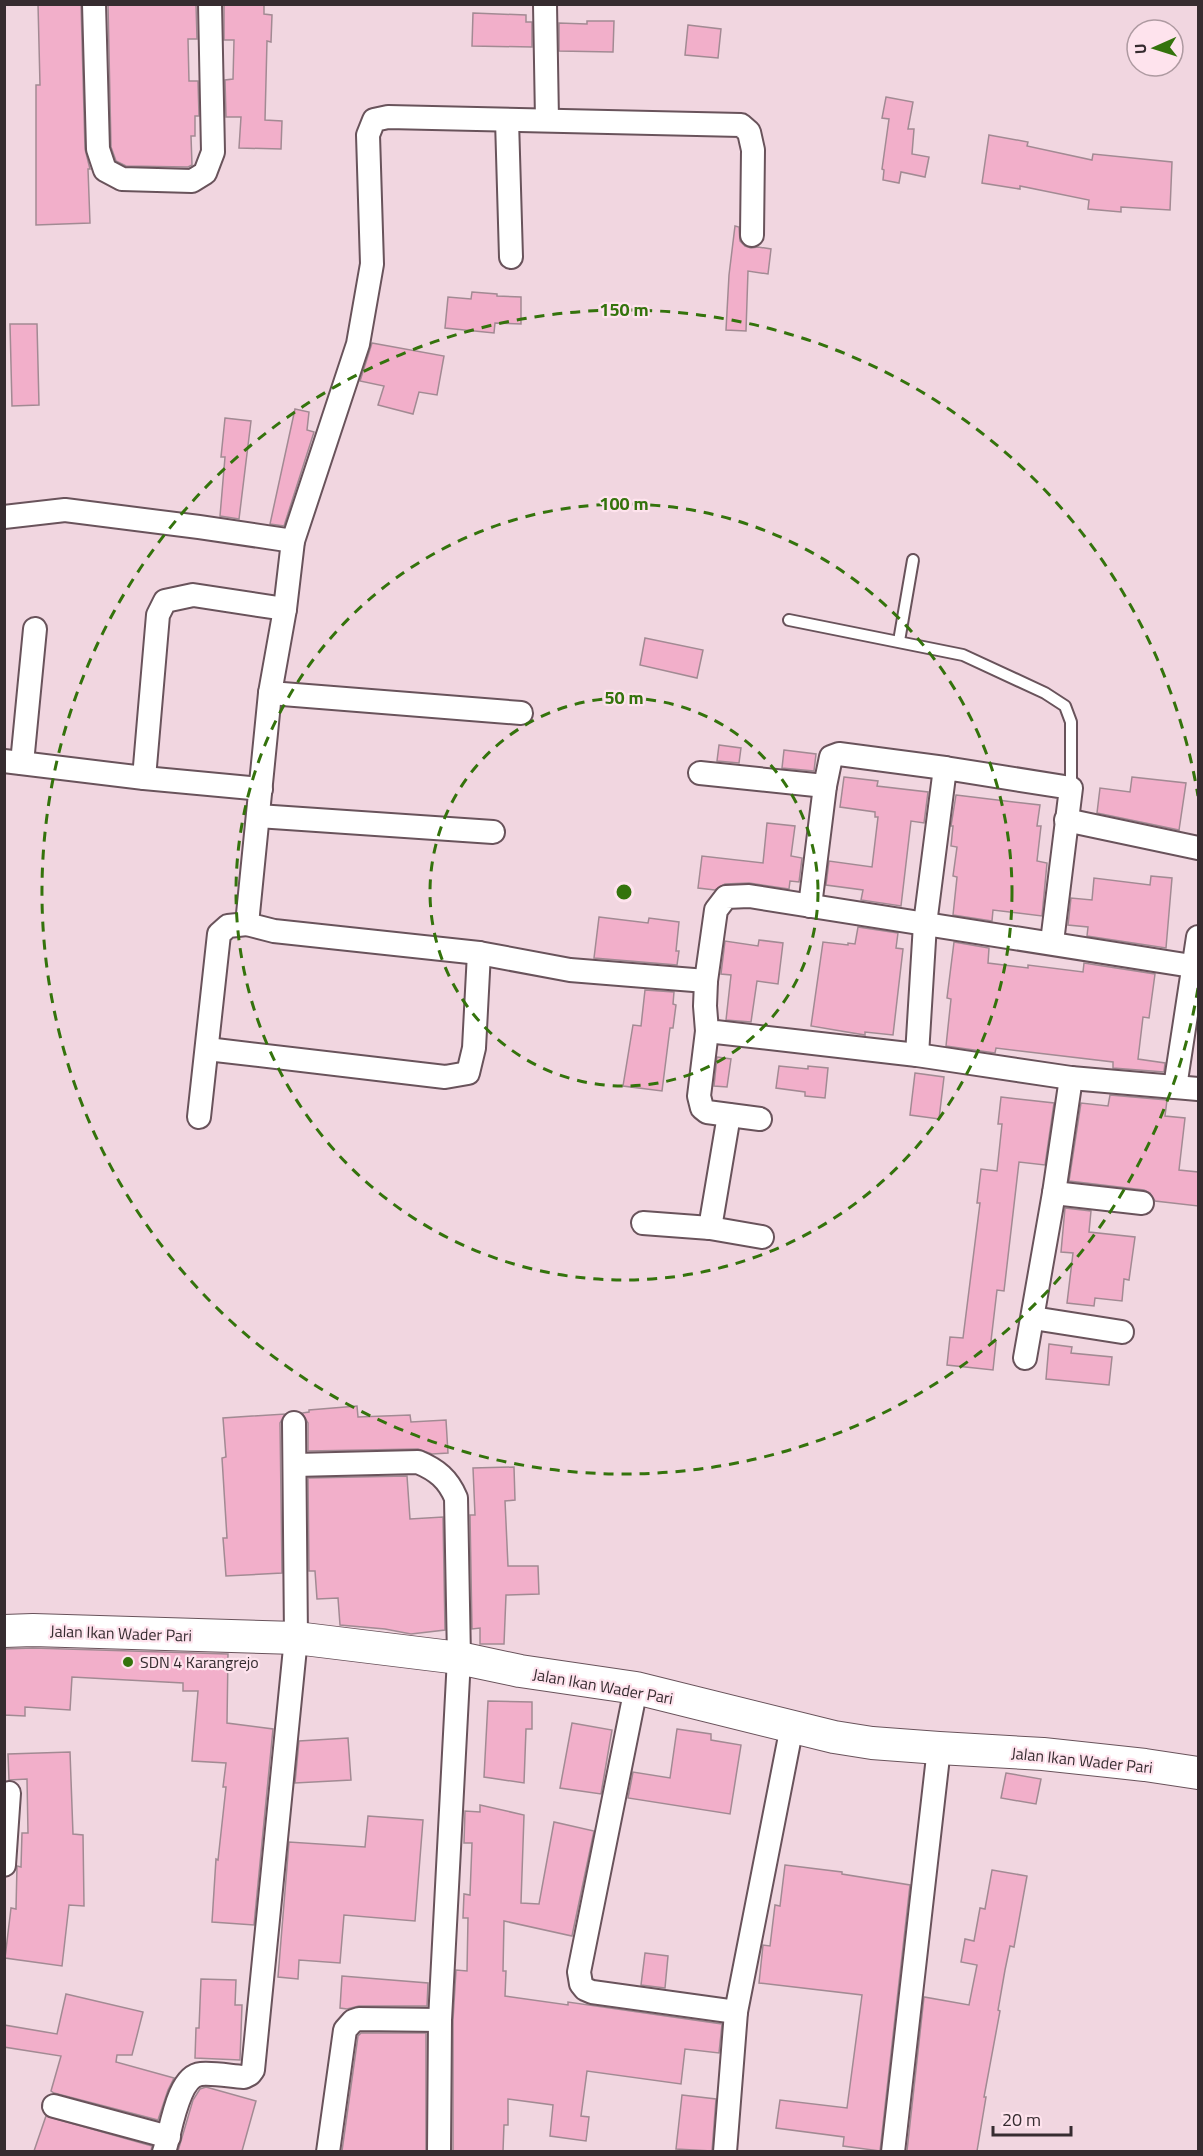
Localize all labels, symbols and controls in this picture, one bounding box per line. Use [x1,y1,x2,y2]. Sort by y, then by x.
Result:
north arrow [1125,18,1185,78]
text: U [1128,43,1152,55]
text: 150 m [599,296,649,323]
text: 100 m [599,490,649,517]
text: 50 m [604,684,644,711]
centre of rings [614,882,634,902]
street label: Jalan Ikan Wader Pari [50,1619,192,1647]
place label: SDN 4 Karangrejo [140,1650,259,1674]
marker: SDN 4 Karangrejo [121,1655,135,1669]
street label: Jalan Ikan Wader Pari [531,1662,675,1710]
street label: Jalan Ikan Wader Pari [1010,1741,1154,1779]
scale bar [993,2099,1071,2137]
text: 20 m [1002,2106,1041,2133]

